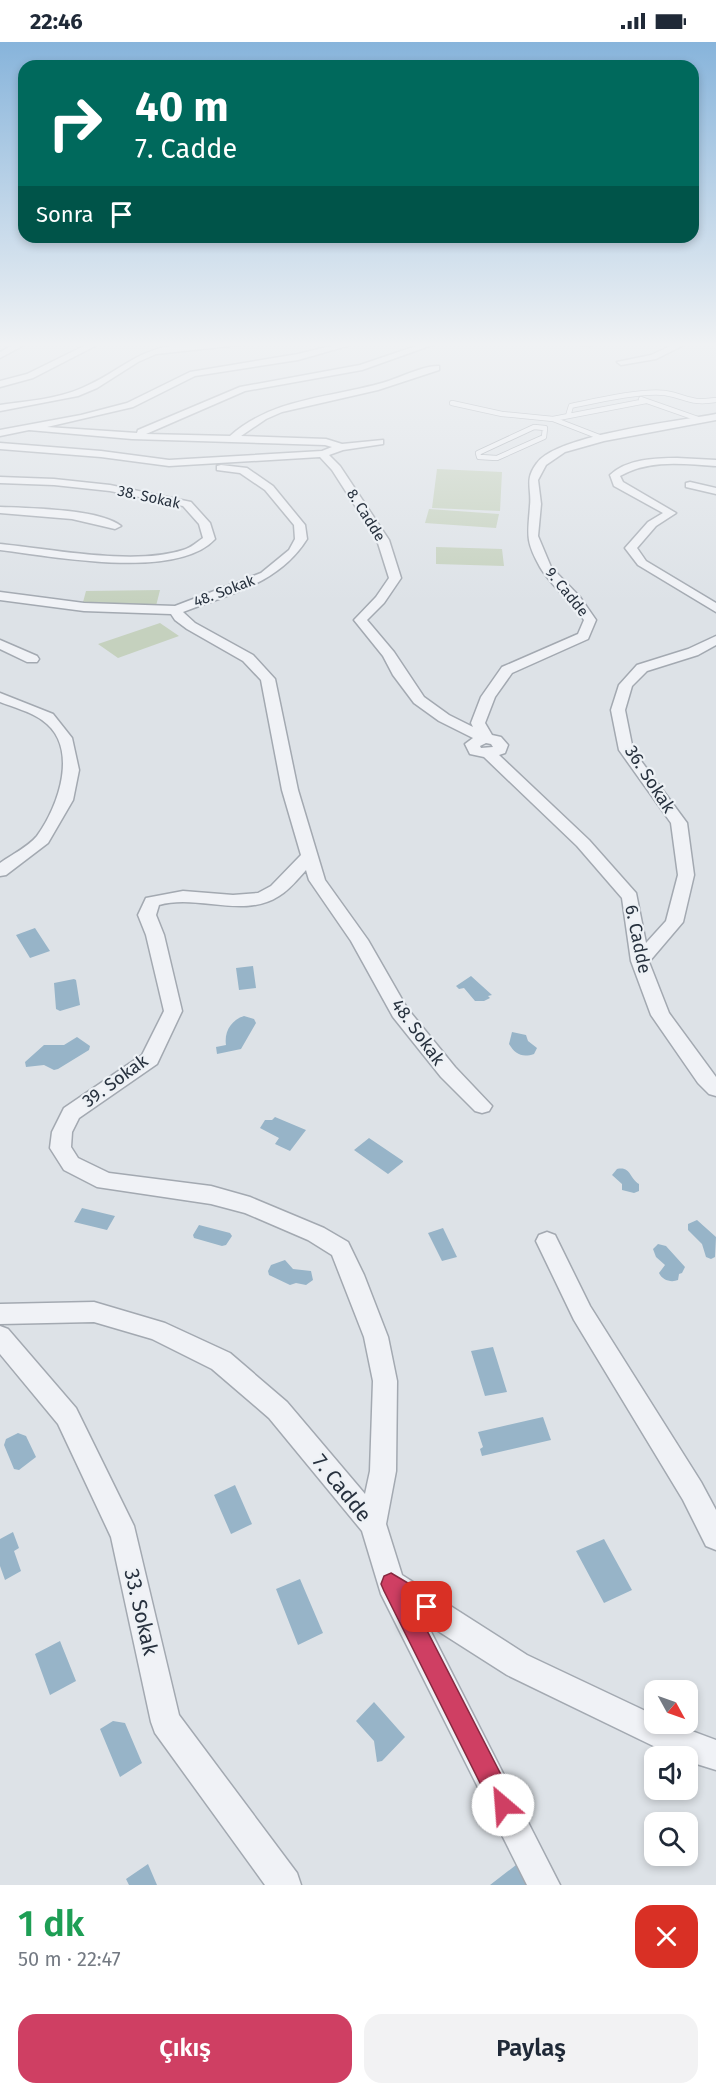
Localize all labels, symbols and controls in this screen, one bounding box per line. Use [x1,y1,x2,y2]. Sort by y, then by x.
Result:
text: 22:46 [30,8,83,35]
text: 40 m [135,82,229,132]
icon: right [36,84,114,162]
text: 7. Cadde [135,133,237,165]
icon: arrive [105,198,138,231]
text: Sonra [36,201,93,228]
street label: 38. Sokak [116,482,182,512]
street label: 8. Cadde [343,485,389,545]
street label: 9. Cadde [542,564,592,620]
street label: 48. Sokak [191,571,257,611]
street label: 36. Sokak [620,741,680,817]
street label: 6. Cadde [620,903,656,975]
street label: 48. Sokak [387,994,450,1070]
street label: 39. Sokak [78,1049,153,1112]
street label: 7. Cadde [307,1449,377,1527]
street label: 33. Sokak [118,1566,164,1658]
pin [401,1581,452,1632]
icon: arrive [410,1590,443,1623]
north arrow [644,1680,698,1734]
map controls [644,1680,698,1866]
button: sound [644,1746,698,1800]
position arrow [471,1773,535,1837]
button: search [644,1812,698,1866]
text: 1 dk [18,1902,84,1946]
button: close [635,1905,698,1968]
text: 50 m · 22:47 [18,1947,121,1971]
button: Çıkış [18,2014,352,2083]
button: Paylaş [364,2014,698,2083]

